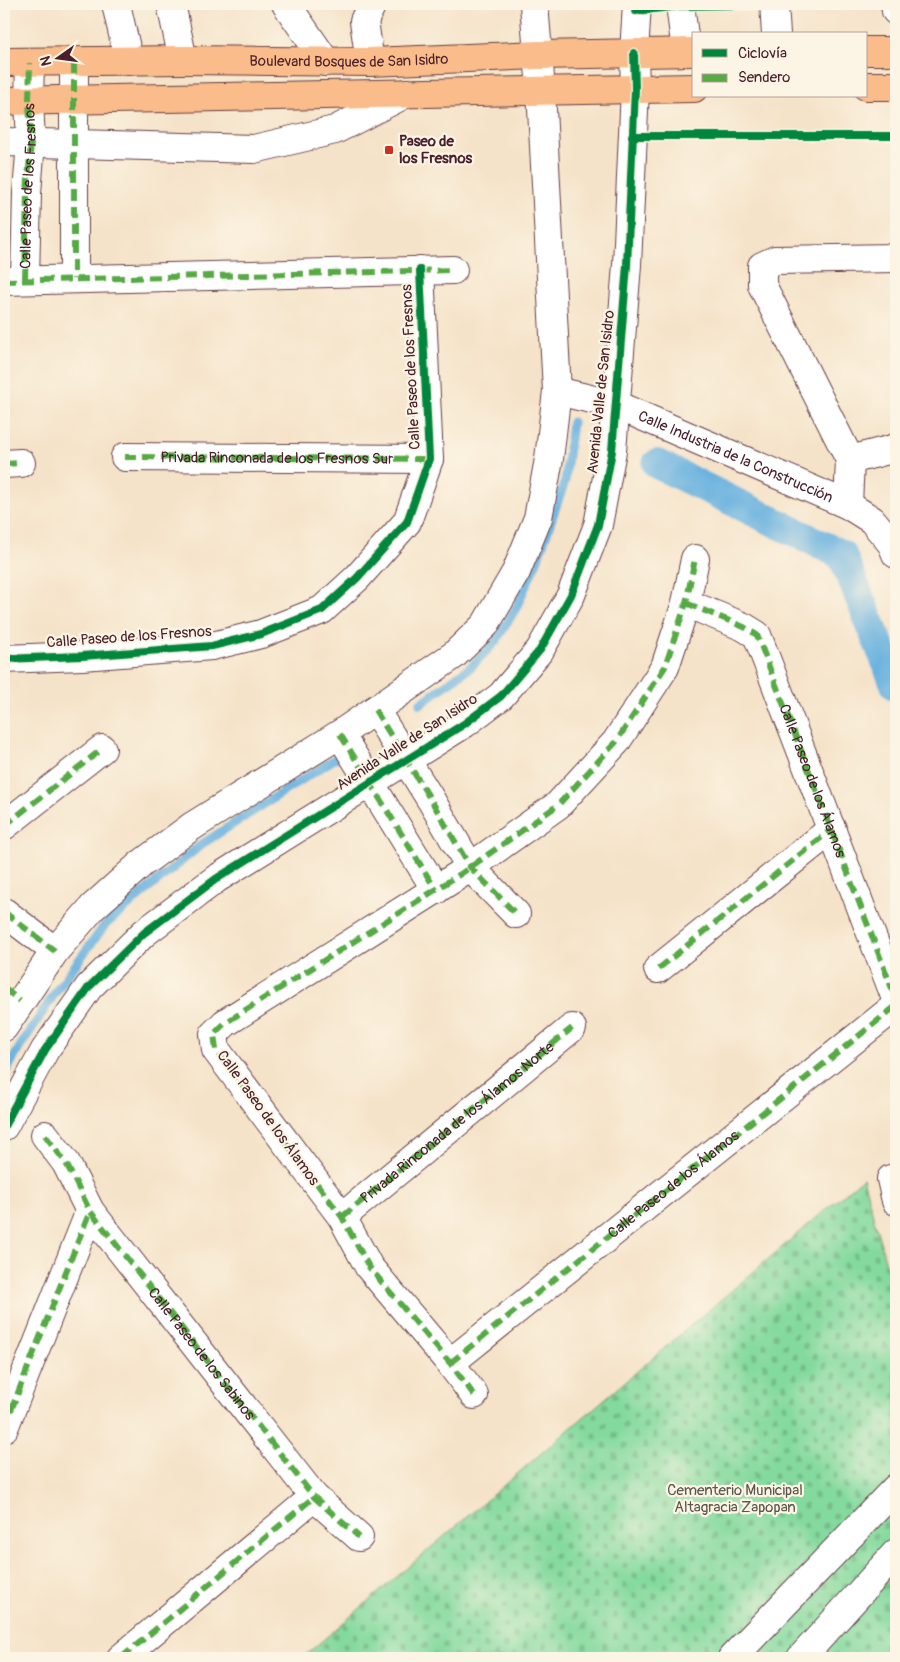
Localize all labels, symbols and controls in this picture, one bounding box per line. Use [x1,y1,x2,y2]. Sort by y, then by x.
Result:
north arrow [32,32,82,82]
legend [692,32,868,98]
text: Ciclovía [738,44,787,63]
street label: Boulevard Bosques de San Isidro [249,49,449,72]
text: N [36,54,55,68]
text: Sendero [738,68,790,87]
street label: Calle Paseo de los Fresnos [16,103,41,269]
place label: Paseo de los Fresnos [399,132,473,168]
marker: Paseo de los Fresnos [383,144,395,156]
street label: Calle Paseo de los Fresnos [397,284,425,450]
street label: Avenida Valle de San Isidro [583,309,619,475]
street label: Calle Industria de la Construcción [635,406,836,507]
street label: Privada Rinconada de los Fresnos Sur [161,448,394,468]
street label: Calle Paseo de los Fresnos [46,622,213,652]
street label: Avenida Valle de San Isidro [333,689,481,795]
street label: Calle Paseo de los Álamos [775,701,851,860]
street label: Privada Rinconada de los Álamos Norte [356,1037,558,1208]
street label: Calle Paseo de los Álamos [213,1047,324,1190]
street label: Calle Paseo de los Álamos [604,1126,743,1243]
street label: Calle Paseo de los Sabinos [144,1284,260,1424]
park label: Cementerio Municipal Altagracia Zapopan [667,1481,803,1517]

